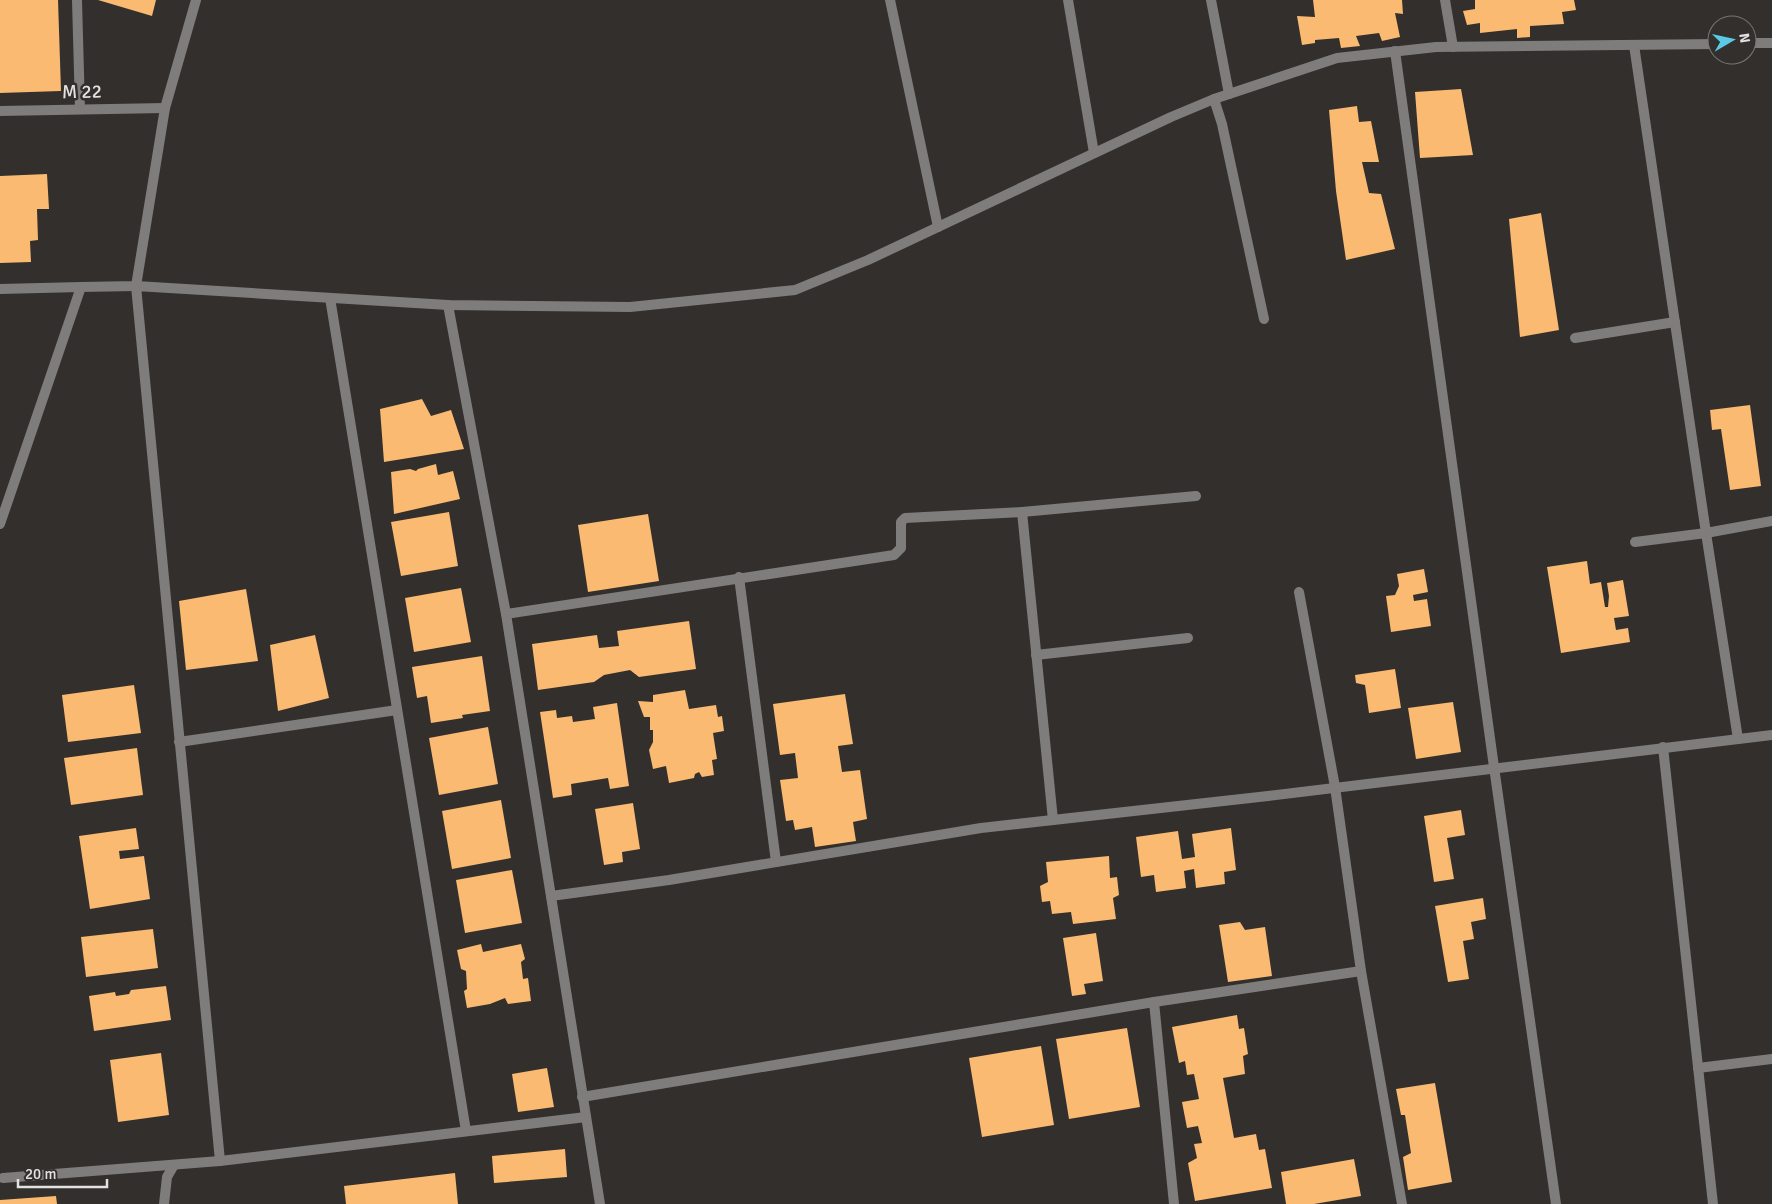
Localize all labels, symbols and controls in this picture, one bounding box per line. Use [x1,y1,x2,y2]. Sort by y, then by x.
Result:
north arrow [1707,15,1757,65]
text: N [1735,32,1754,44]
street label: M 22 [62,80,102,104]
scale bar [18,1156,106,1188]
text: 20 m [25,1165,56,1183]

